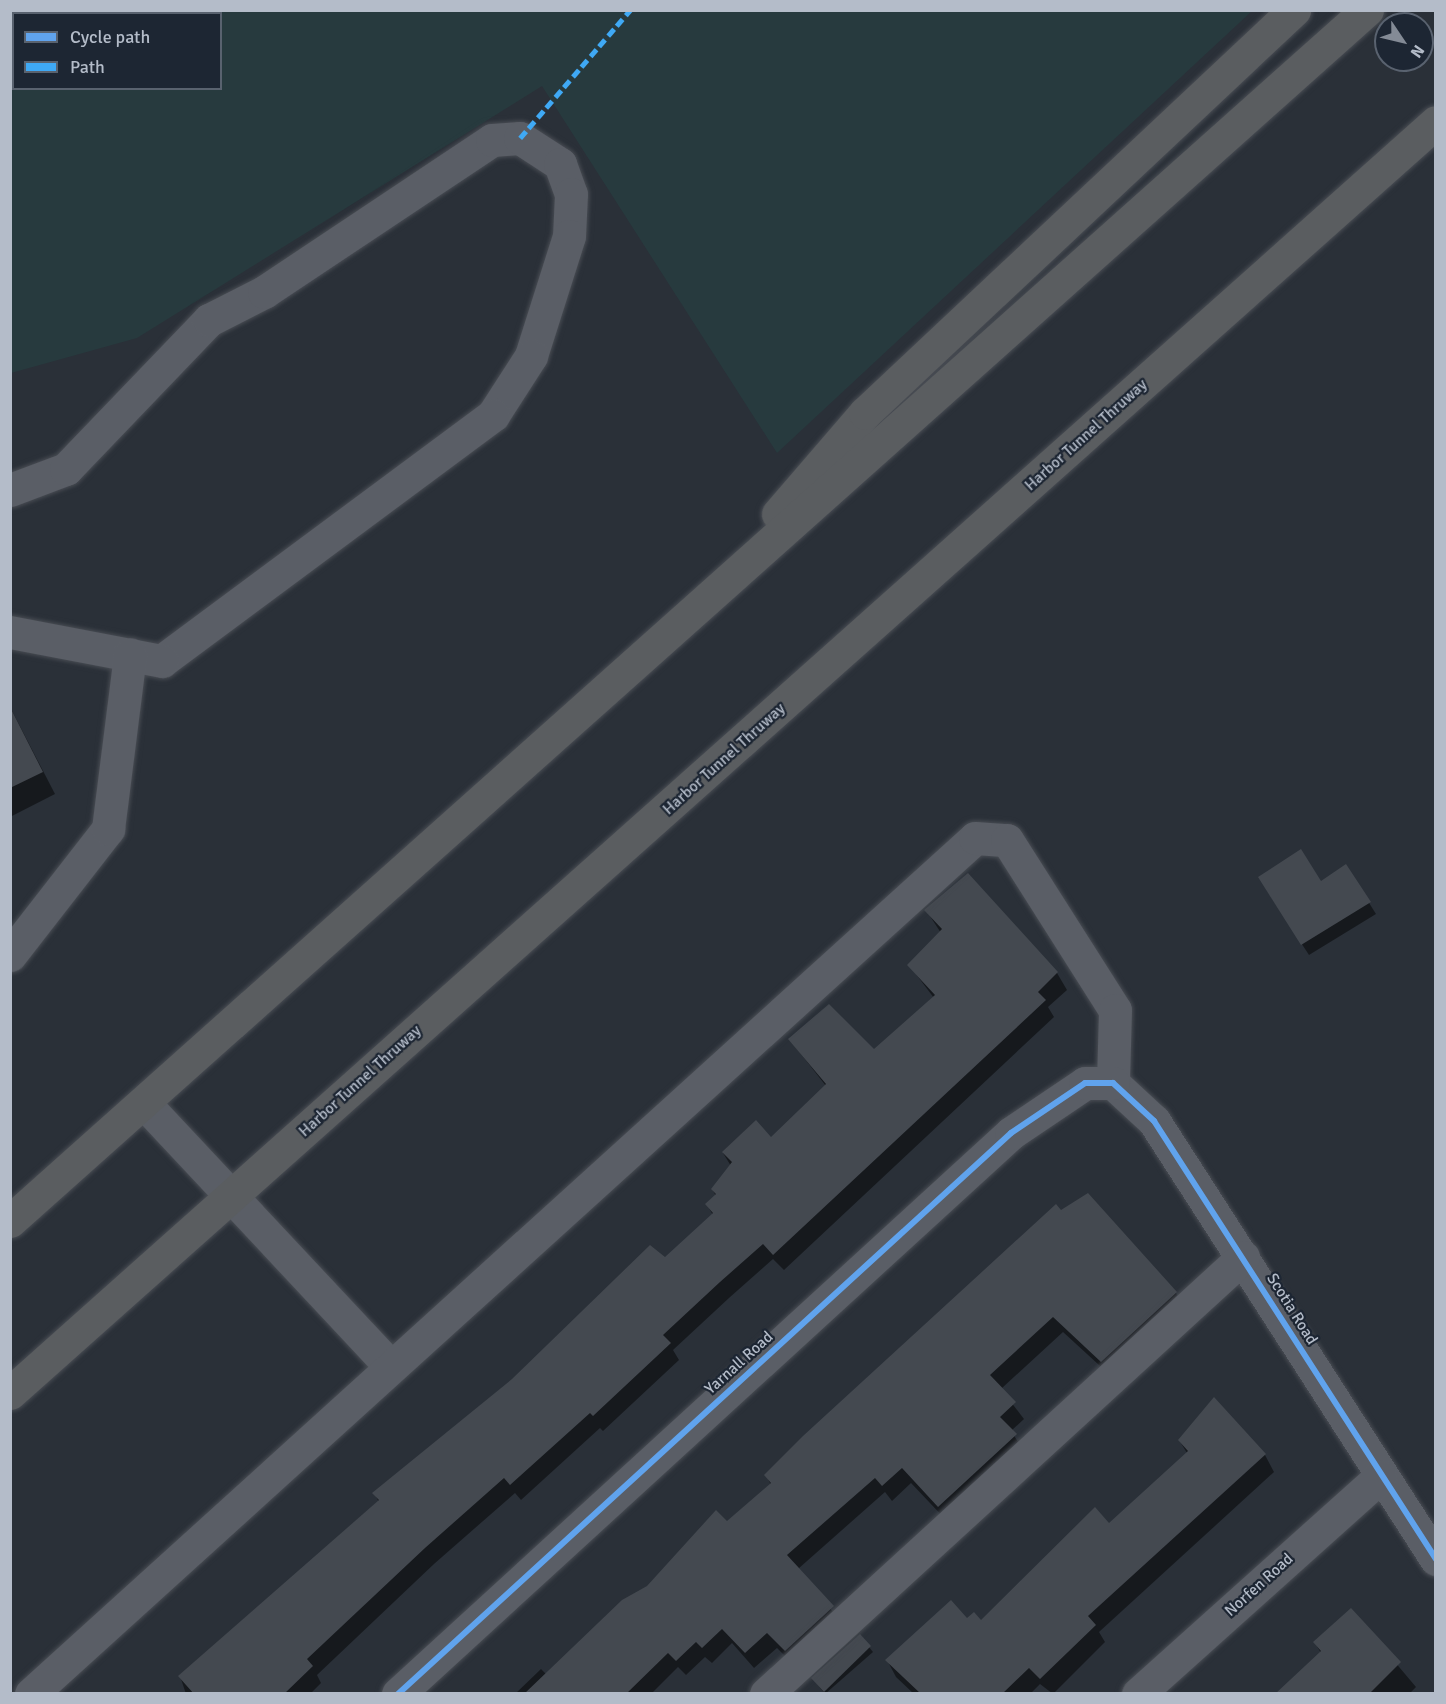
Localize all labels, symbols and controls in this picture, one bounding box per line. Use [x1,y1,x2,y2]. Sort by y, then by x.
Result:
legend [12,12,222,90]
north arrow [1374,12,1434,72]
text: Cycle path [70,26,150,48]
text: N [1406,41,1428,61]
text: Path [70,56,105,78]
street label: Harbor Tunnel Thruway [1021,375,1151,495]
street label: Harbor Tunnel Thruway [659,699,789,819]
street label: Harbor Tunnel Thruway [295,1021,425,1141]
street label: Scotia Road [1263,1270,1321,1348]
street label: Yarnall Road [701,1327,777,1399]
street label: Norfen Road [1221,1549,1297,1621]

